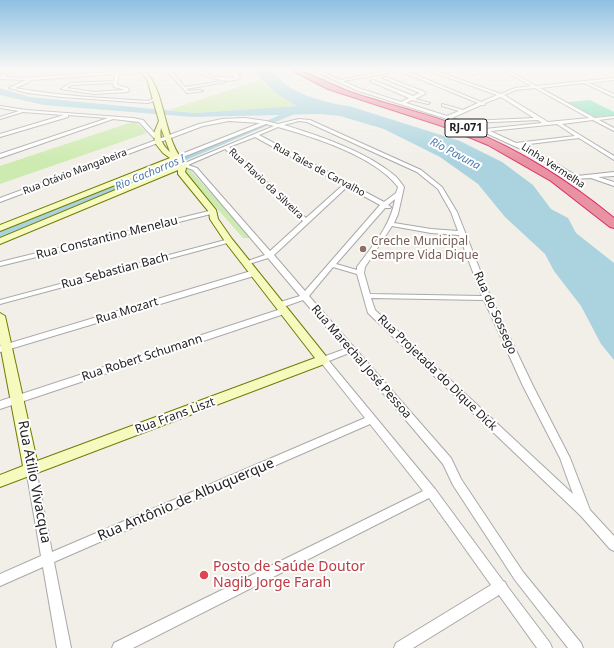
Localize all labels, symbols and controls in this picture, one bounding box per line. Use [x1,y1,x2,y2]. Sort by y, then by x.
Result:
road number: RJ-071 [445,119,487,137]
water label: Rio Pavuna [428,135,482,173]
street label: Rua Tales de Carvalho [271,141,367,199]
street label: Linha Vermelha [519,141,587,191]
street label: Rua Flavio da Silveira [226,146,306,222]
street label: Rua Otávio Mangabeira [21,147,129,197]
water label: Rio Cachorros I [113,152,187,194]
street label: Rua Constantino Menelau [35,213,179,263]
place label: Creche Municipal Sempre Vida Dique [371,235,479,263]
marker: Creche Municipal Sempre Vida Dique [358,244,368,254]
street label: Rua Sebastian Bach [60,250,170,292]
street label: Rua do Sossego [470,269,520,357]
street label: Rua Mozart [94,295,160,327]
street label: Rua Marechal José Pessoa [308,302,414,422]
street label: Rua Projetada do Dique Dick [374,312,500,434]
street label: Rua Robert Schumann [80,332,204,384]
street label: Rua Frans Liszt [133,395,217,437]
street label: Rua Atilio Vivacqua [14,419,54,545]
street label: Rua Antônio de Albuquerque [95,455,277,545]
place label: Posto de Saúde Doutor Nagib Jorge Farah [213,559,365,592]
marker: Posto de Saúde Doutor Nagib Jorge Farah [198,569,210,581]

